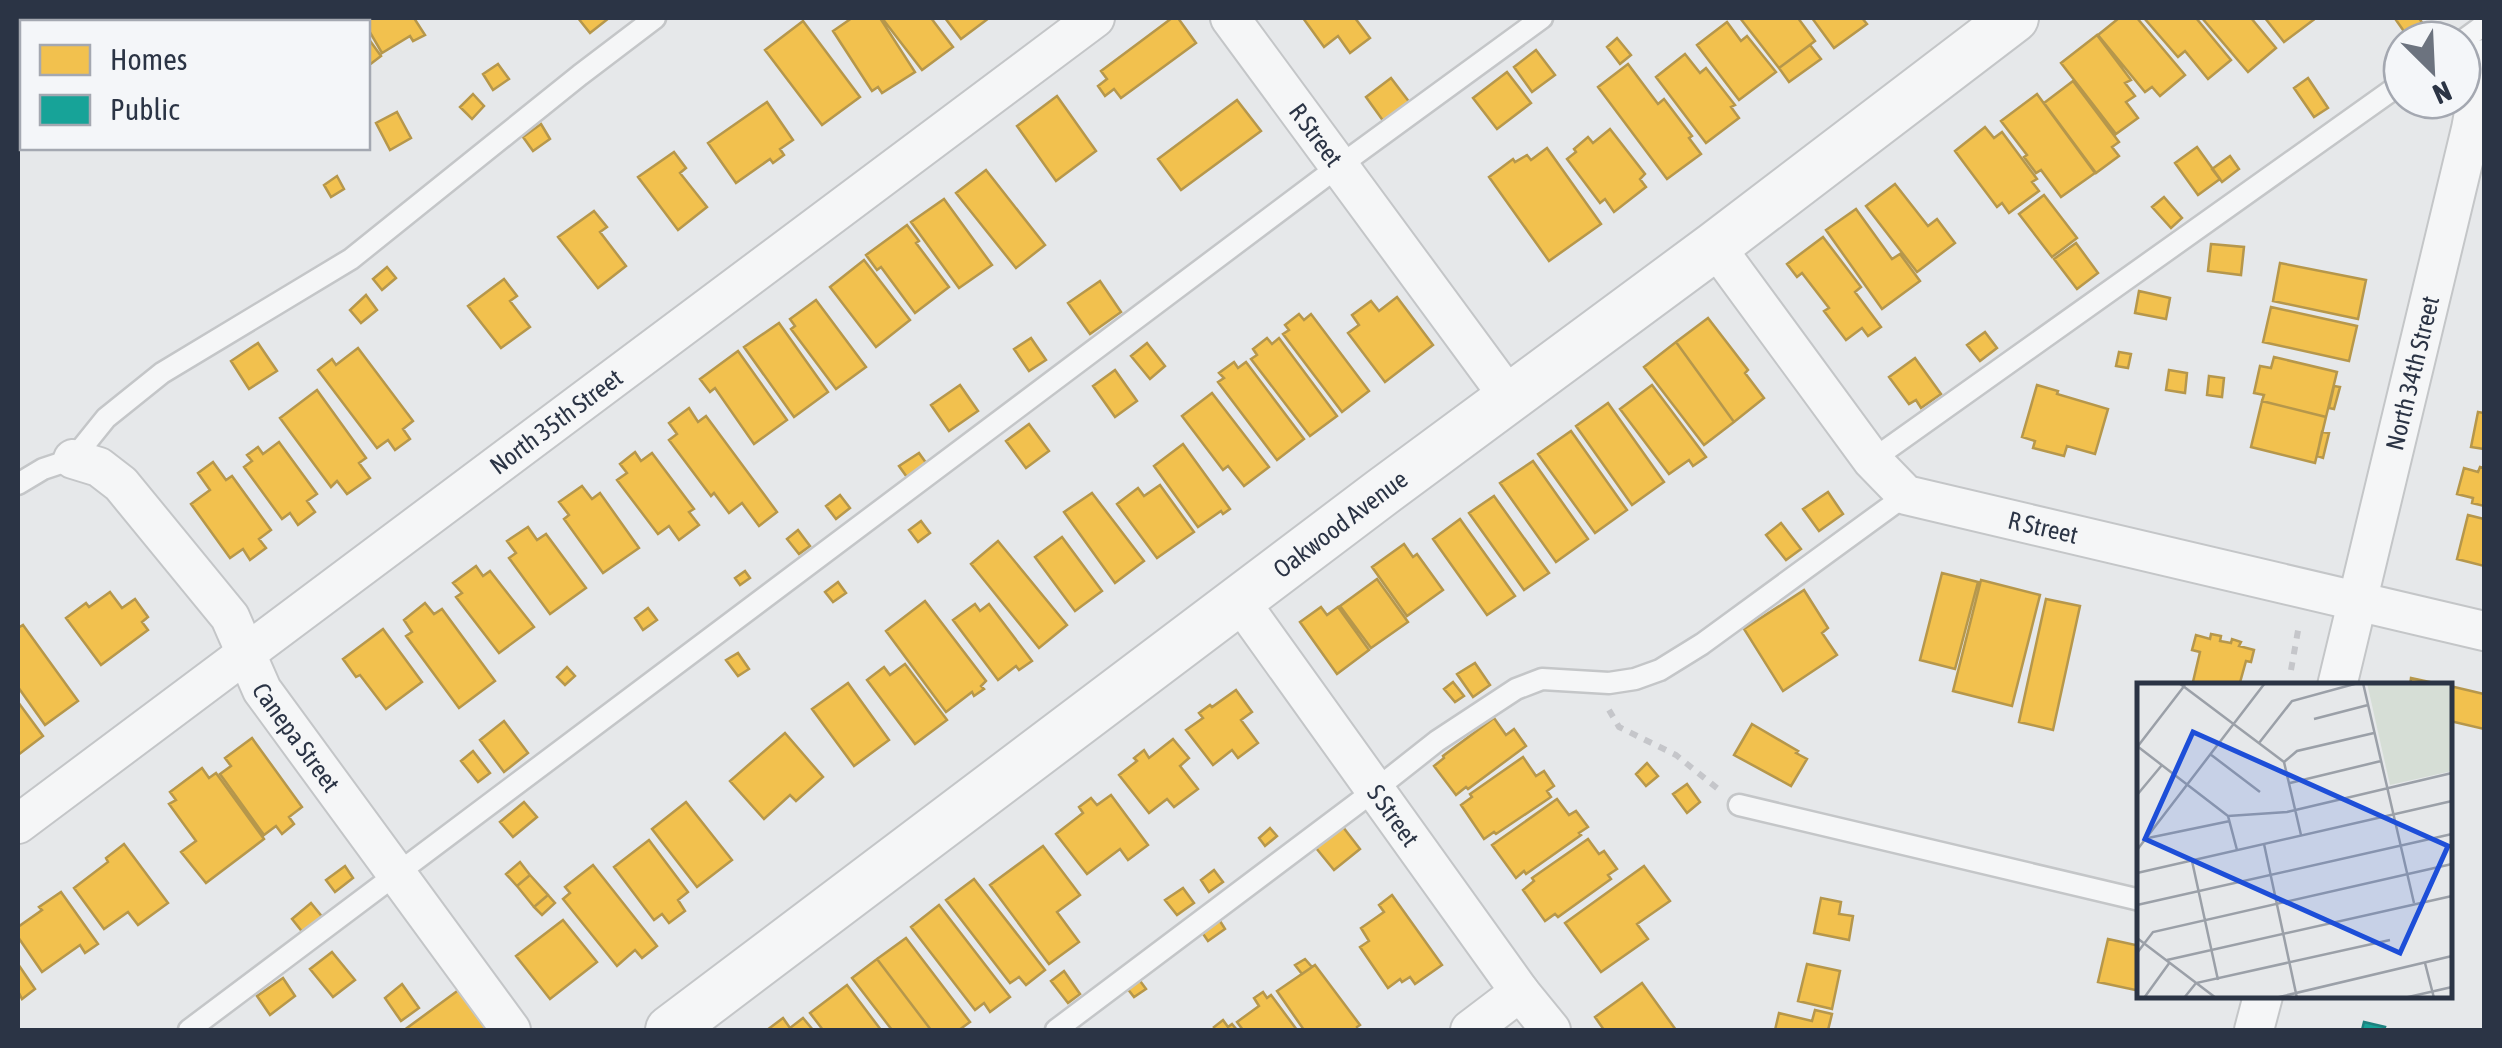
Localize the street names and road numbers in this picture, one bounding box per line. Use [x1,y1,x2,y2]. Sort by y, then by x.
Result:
street label: R Street [1284,98,1348,172]
street label: North 34th Street [2380,293,2444,453]
street label: North 35th Street [485,363,628,480]
street label: Oakwood Avenue [1268,464,1413,583]
street label: R Street [2005,506,2081,549]
street label: Canepa Street [247,679,346,797]
street label: S Street [1362,779,1425,852]

